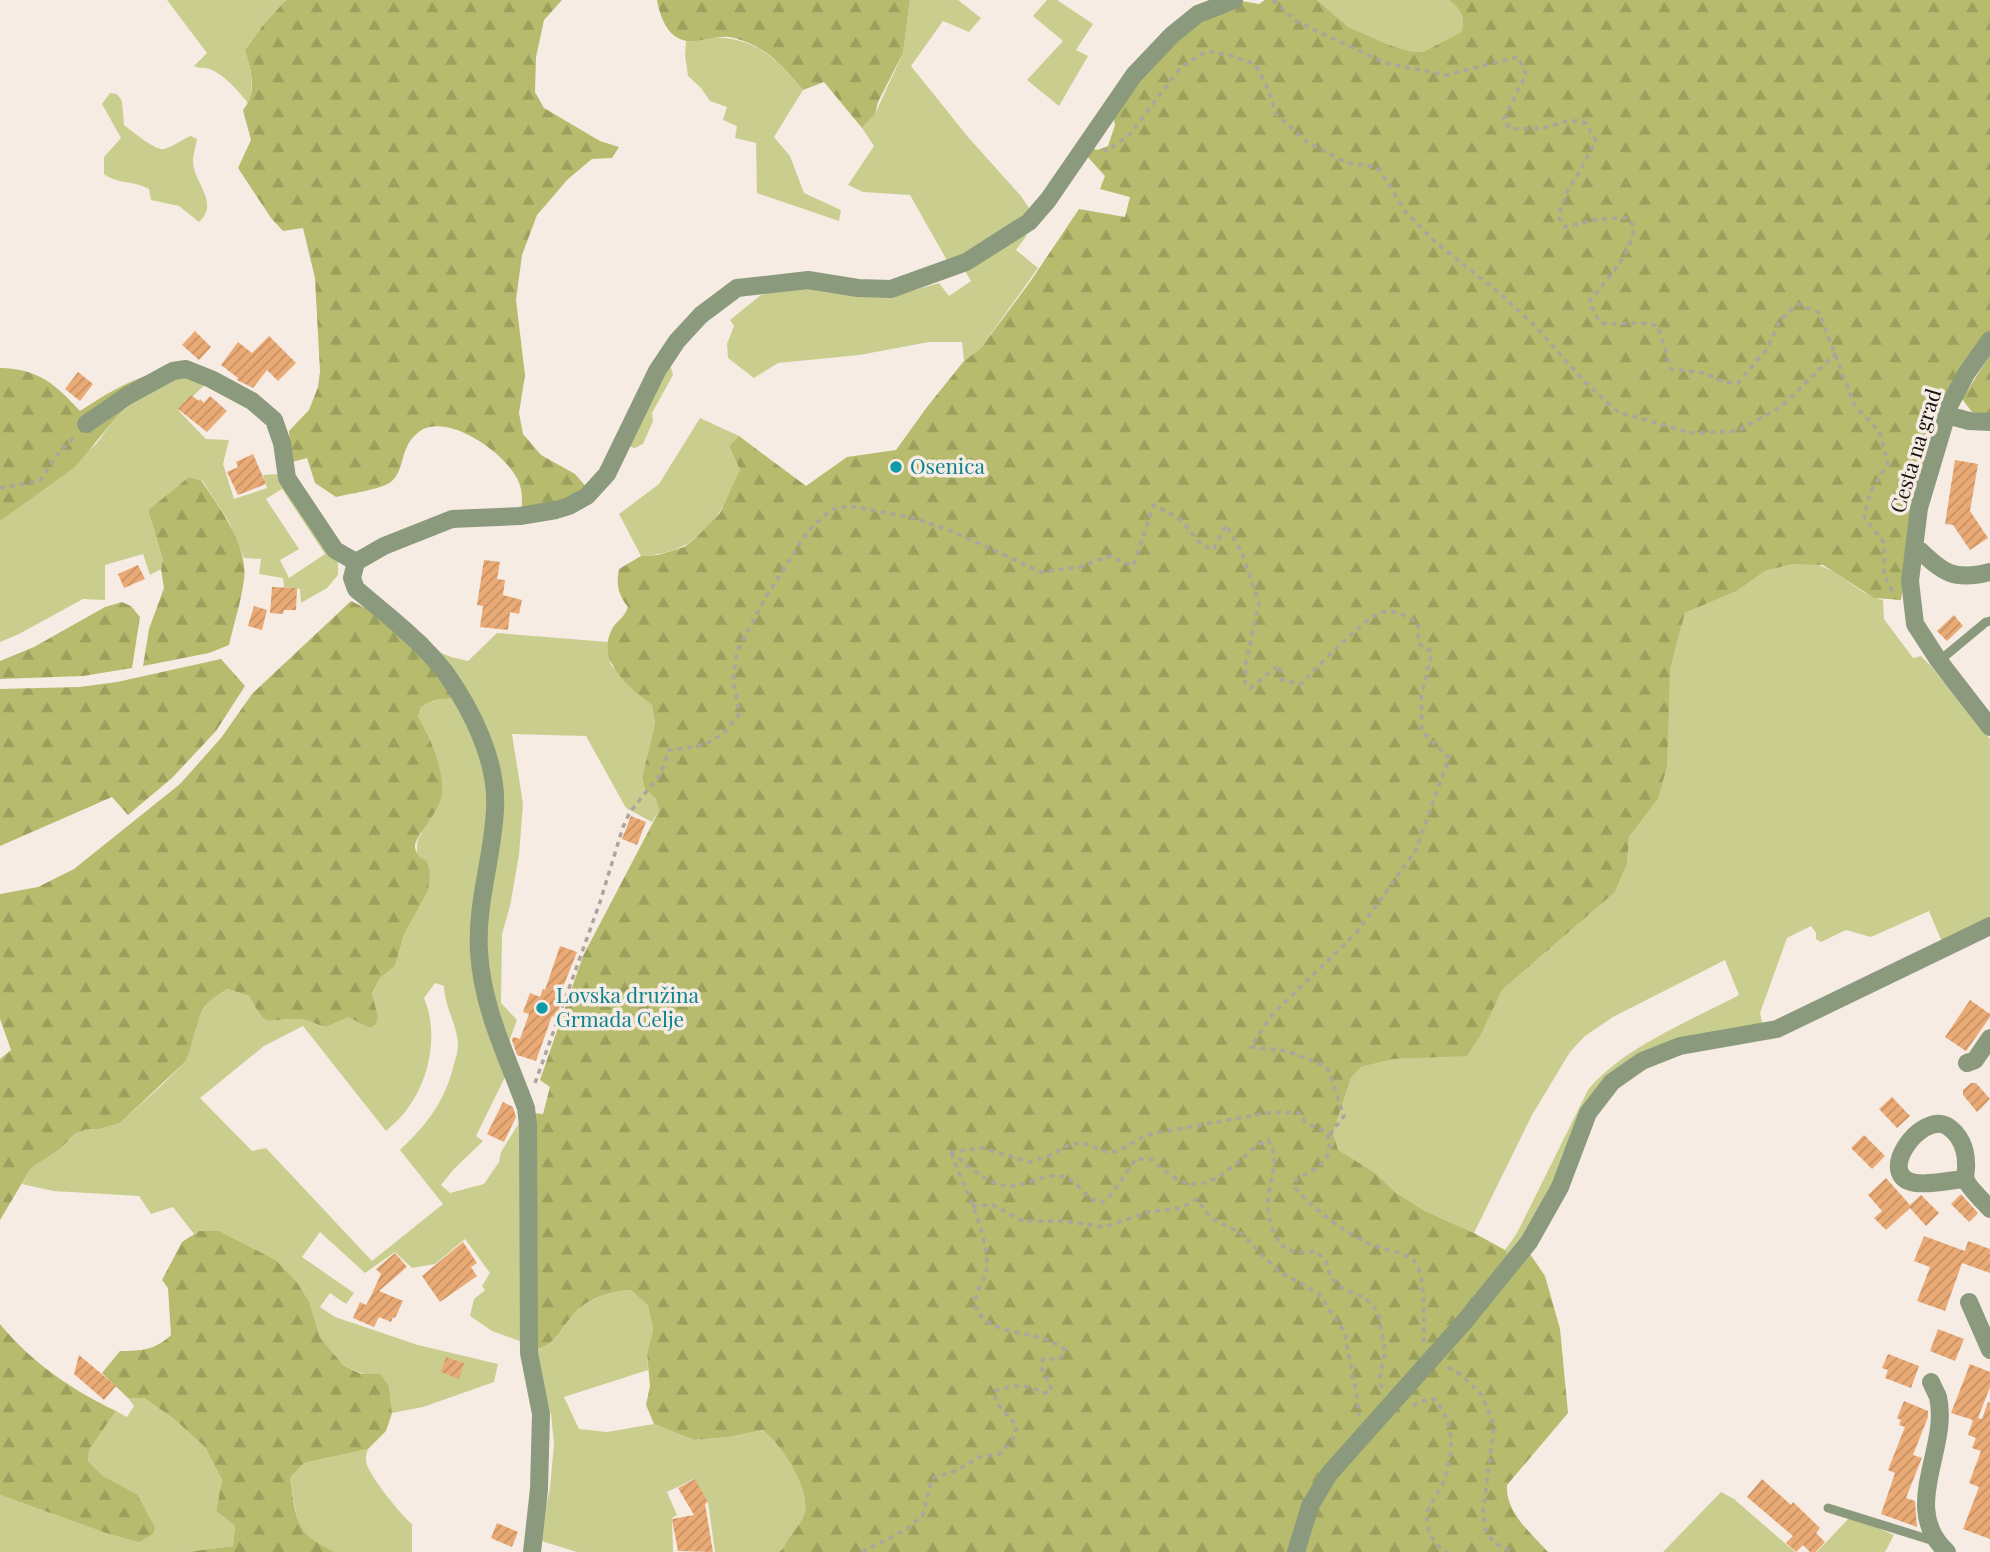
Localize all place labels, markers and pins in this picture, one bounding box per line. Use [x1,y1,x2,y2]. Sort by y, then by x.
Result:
place label: Osenica [910,451,985,479]
marker: Osenica [888,459,904,475]
place label: Lovska družina Grmada Celje [556,980,699,1032]
marker: Lovska družina Grmada Celje [534,1000,550,1016]

